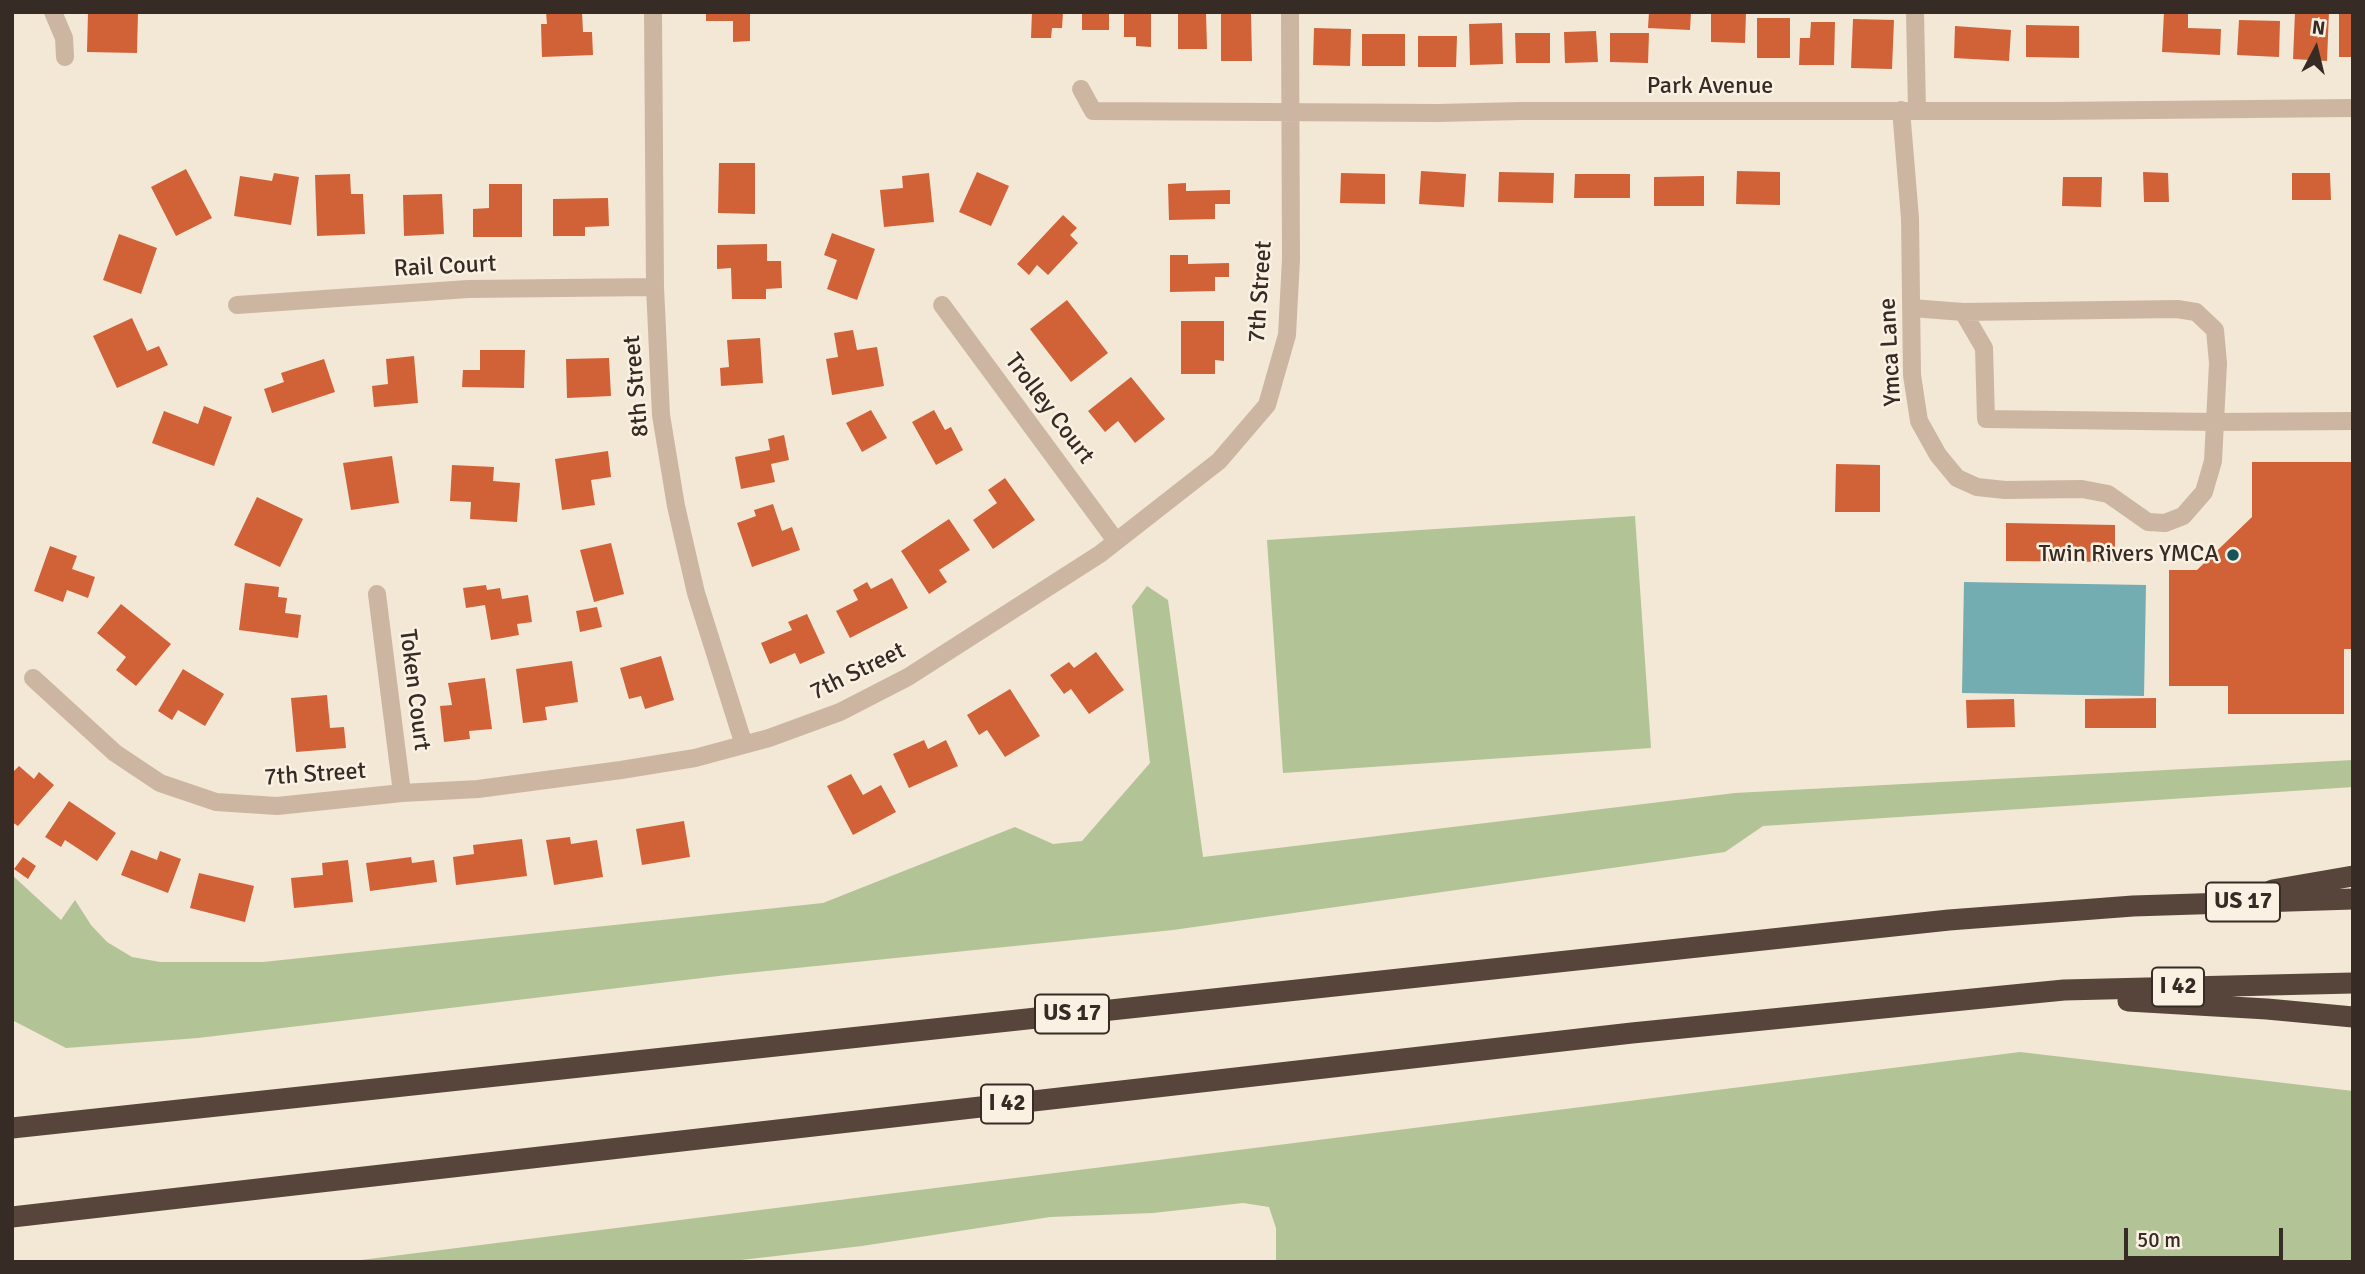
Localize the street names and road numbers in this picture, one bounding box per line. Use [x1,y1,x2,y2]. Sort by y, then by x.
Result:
street label: Park Avenue [1647,73,1773,101]
street label: 7th Street [1243,240,1279,344]
street label: Rail Court [393,250,497,284]
street label: Ymca Lane [1874,297,1908,407]
street label: 8th Street [618,334,656,438]
street label: Trolley Court [998,348,1100,470]
street label: Token Court [392,628,436,752]
street label: 7th Street [806,637,910,707]
street label: 7th Street [263,757,367,793]
road number: US 17 [2206,882,2280,922]
road number: I 42 [2152,968,2204,1006]
road number: US 17 [1035,995,1109,1034]
road number: I 42 [981,1084,1033,1124]

